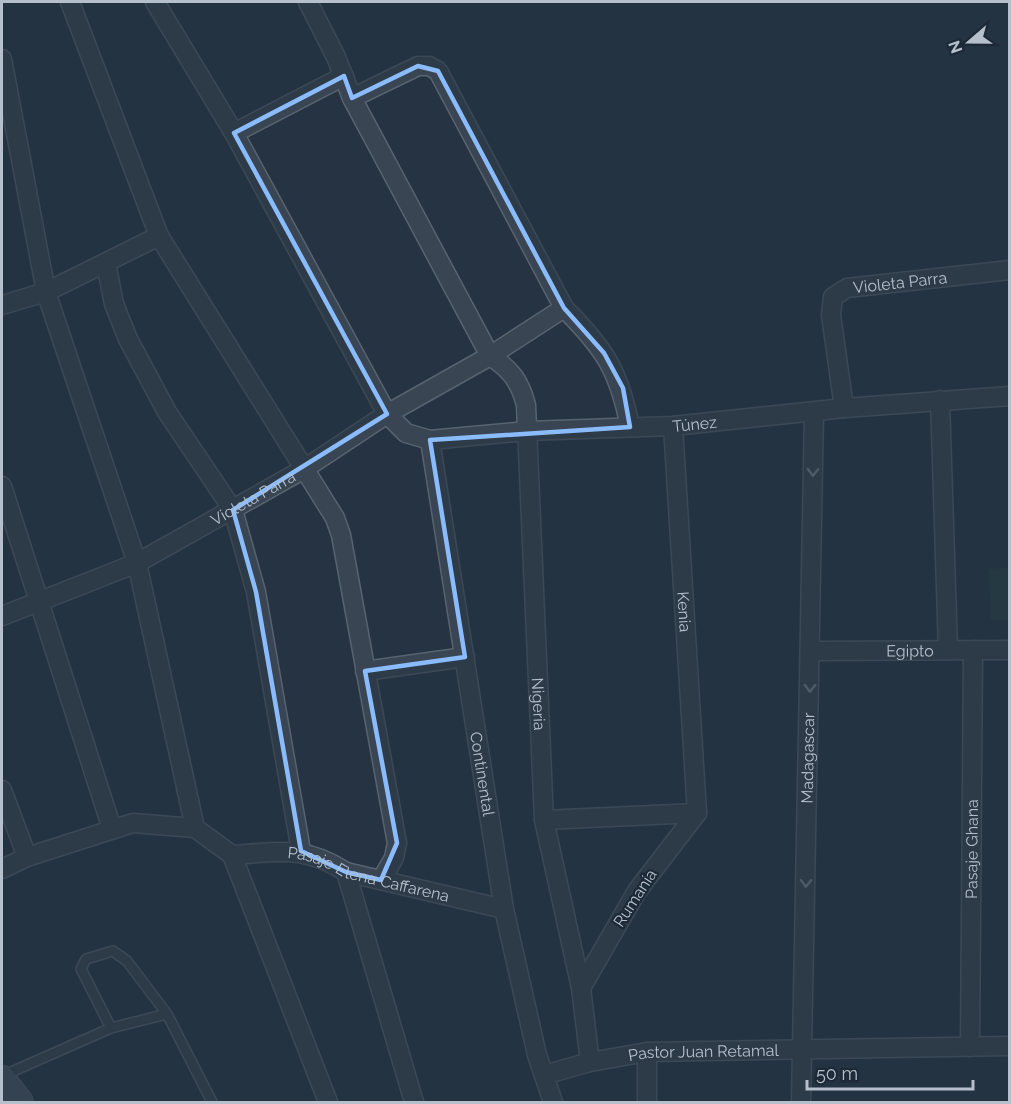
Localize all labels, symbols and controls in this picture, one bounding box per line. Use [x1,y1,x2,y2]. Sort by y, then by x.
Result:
north arrow [939,12,999,72]
text: N [944,38,966,56]
street label: Violeta Parra [852,268,948,297]
street label: Túnez [671,412,718,436]
street label: Violeta Parra [207,466,299,529]
one-way arrow [807,467,819,476]
street label: Kenia [674,591,695,633]
street label: Egipto [886,641,934,660]
street label: Nigeria [528,677,550,731]
one-way arrow [803,683,816,692]
street label: Madagascar [797,712,818,804]
street label: Continental [467,730,499,818]
street label: Pasaje Ghana [962,799,981,899]
street label: Pasaje Elena Caffarena [287,843,451,905]
street label: Rumanía [609,866,661,930]
one-way arrow [800,878,813,887]
street label: Pastor Juan Retamal [627,1040,779,1065]
scale bar [807,1053,974,1091]
text: 50 m [816,1063,858,1084]

